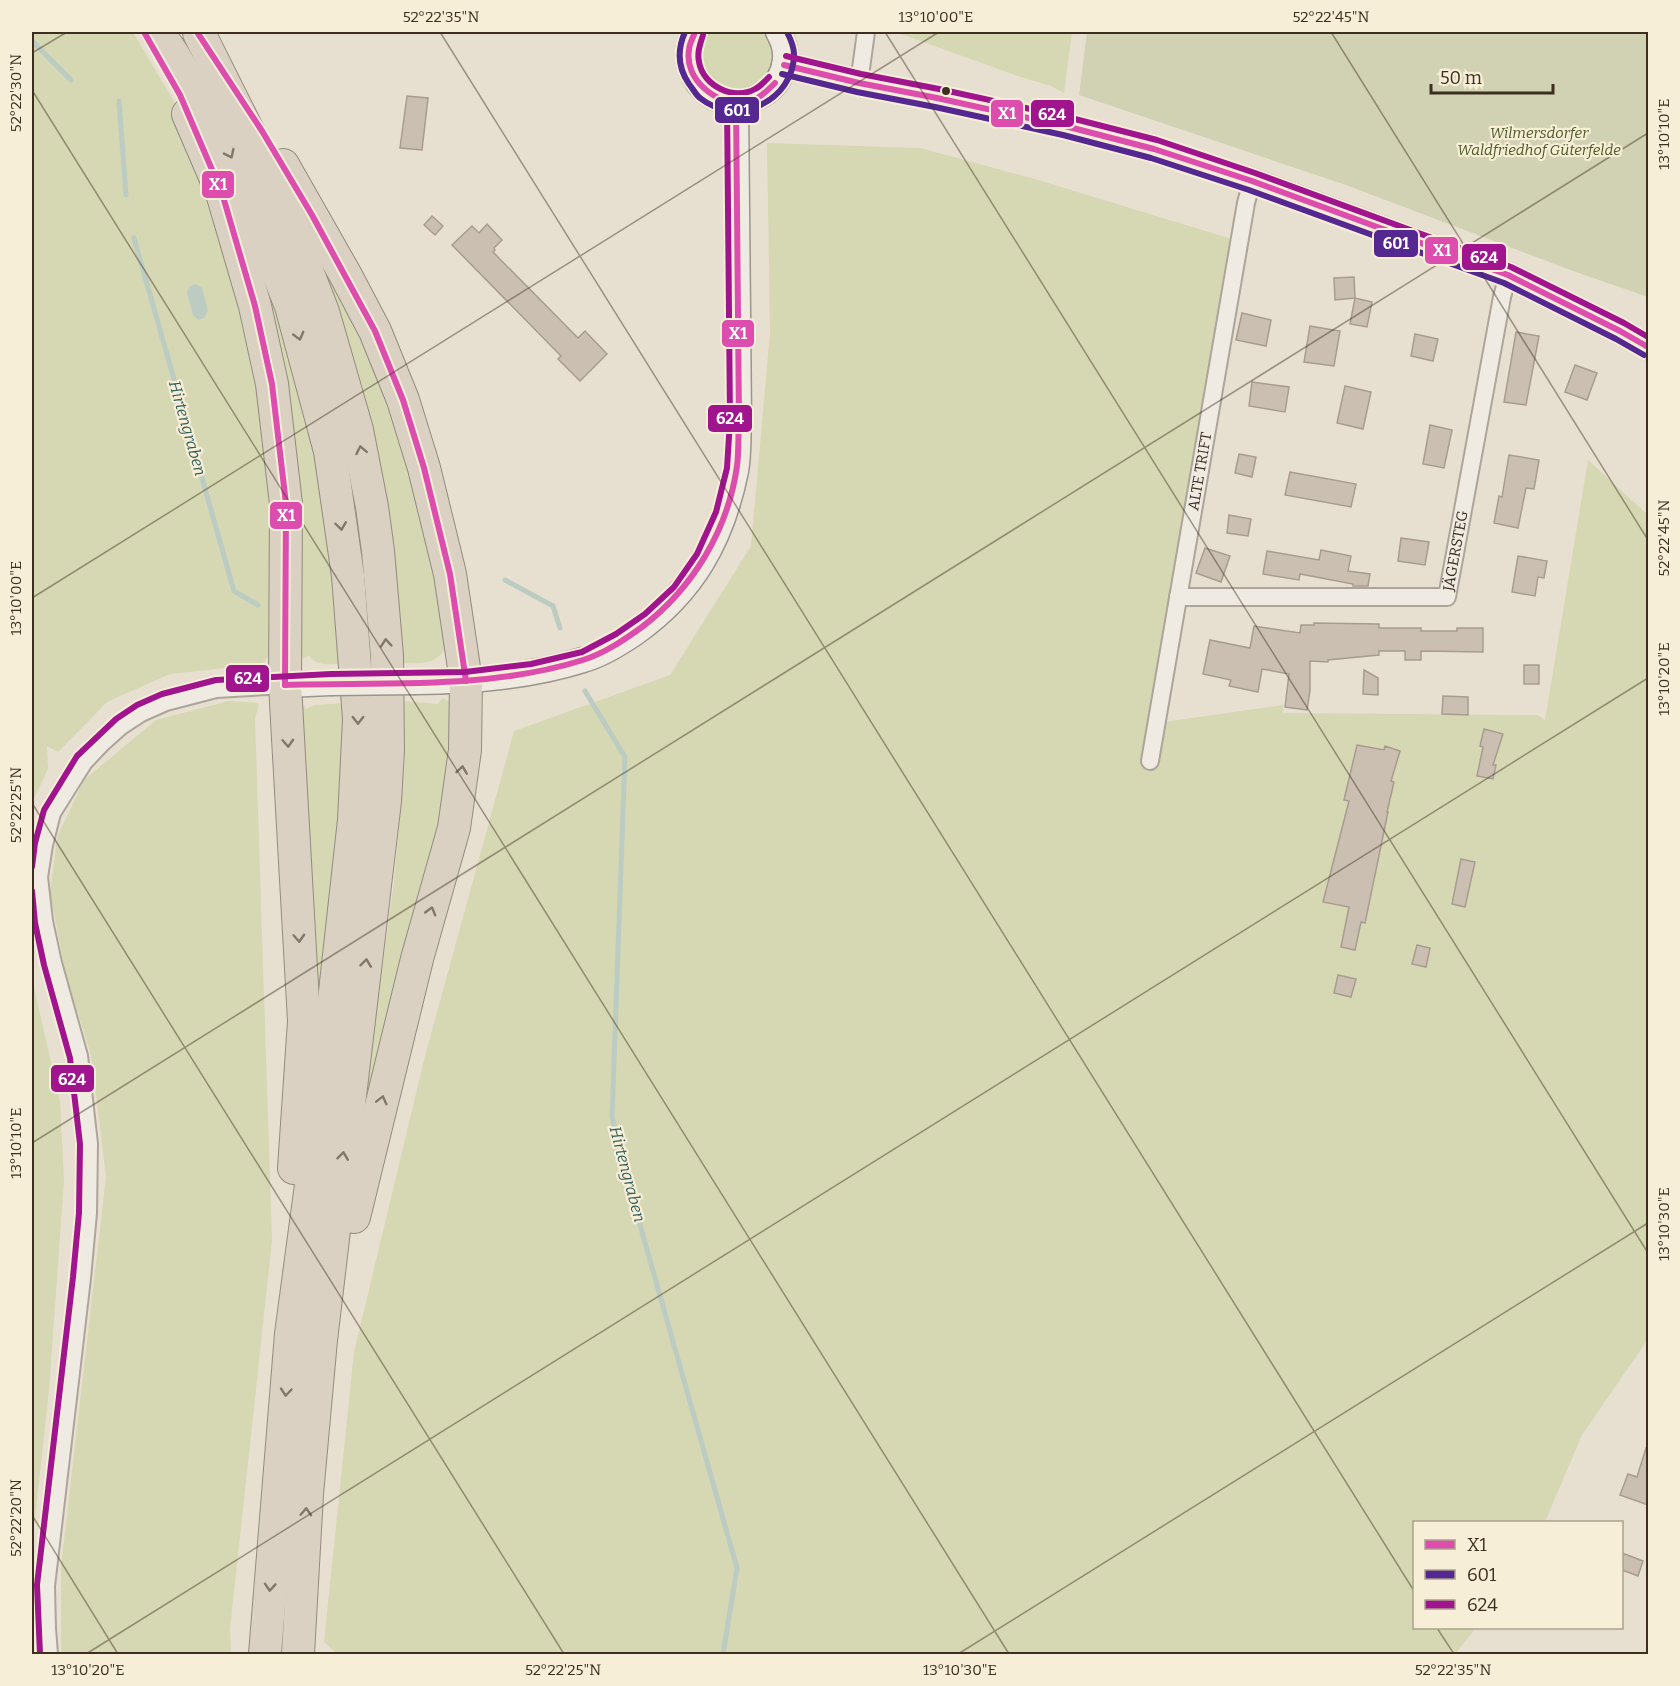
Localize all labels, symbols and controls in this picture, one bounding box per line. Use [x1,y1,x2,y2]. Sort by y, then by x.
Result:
text: 52°22'35"N [403,8,479,26]
text: 13°10'00"E [899,8,973,26]
text: 52°22'45"N [1293,8,1370,26]
text: 52°22'30"N [7,54,25,132]
scale bar [1431,57,1552,95]
text: 50 m [1440,67,1482,89]
unlabelled marker [940,85,952,97]
line badge: 601 [714,96,760,124]
text: 13°10'10"E [1655,98,1673,170]
line badge: X1 [990,99,1024,128]
line badge: 624 [1030,99,1075,128]
text: 601 [724,101,750,120]
text: X1 [998,104,1016,123]
text: 624 [1038,105,1066,124]
park label: Wilmersdorfer Waldfriedhof Güterfelde [1457,124,1621,159]
one-way arrow [223,148,235,159]
line badge: X1 [201,170,235,199]
text: X1 [209,175,227,194]
line badge: 601 [1373,229,1419,258]
text: 601 [1383,234,1409,253]
line badge: X1 [1424,236,1459,265]
text: X1 [1433,241,1451,260]
line badge: 624 [1461,243,1507,271]
text: 624 [1470,248,1498,267]
line badge: X1 [721,319,755,348]
text: X1 [729,324,747,343]
one-way arrow [292,330,304,341]
water label: Hirtengraben [165,378,210,478]
line badge: 624 [707,404,753,433]
text: 624 [716,409,744,428]
street label: ALTE TRIFT [1184,430,1215,512]
one-way arrow [355,445,368,455]
text: 52°22'45"N [1655,499,1673,576]
line badge: X1 [269,501,303,530]
text: X1 [277,506,295,525]
street label: JÄGERSTEG [1439,509,1472,594]
one-way arrow [335,522,347,531]
text: 13°10'00"E [7,561,25,635]
one-way arrow [379,638,392,647]
text: 13°10'20"E [1655,642,1673,716]
line badge: 624 [225,664,270,693]
text: 624 [234,669,262,688]
one-way arrow [352,716,364,725]
one-way arrow [282,739,295,748]
one-way arrow [456,766,468,775]
text: 52°22'25"N [7,767,25,843]
one-way arrow [423,906,436,916]
one-way arrow [293,934,306,943]
one-way arrow [359,958,372,967]
line badge: 624 [50,1064,95,1093]
text: 624 [58,1070,86,1089]
one-way arrow [374,1095,387,1105]
text: 13°10'10"E [7,1107,25,1179]
water label: Hirtengraben [606,1124,649,1224]
one-way arrow [336,1152,349,1161]
text: 13°10'30"E [1655,1187,1673,1261]
one-way arrow [280,1388,293,1397]
text: 52°22'20"N [7,1479,25,1557]
one-way arrow [300,1508,313,1517]
legend [1413,1521,1623,1629]
text: X1 [1467,1534,1488,1556]
text: 601 [1467,1564,1497,1586]
one-way arrow [264,1582,277,1591]
text: 624 [1467,1594,1498,1616]
text: 13°10'20"E [51,1661,125,1679]
text: 52°22'25"N [525,1661,601,1679]
text: 13°10'30"E [923,1661,997,1679]
text: 52°22'35"N [1415,1661,1491,1679]

